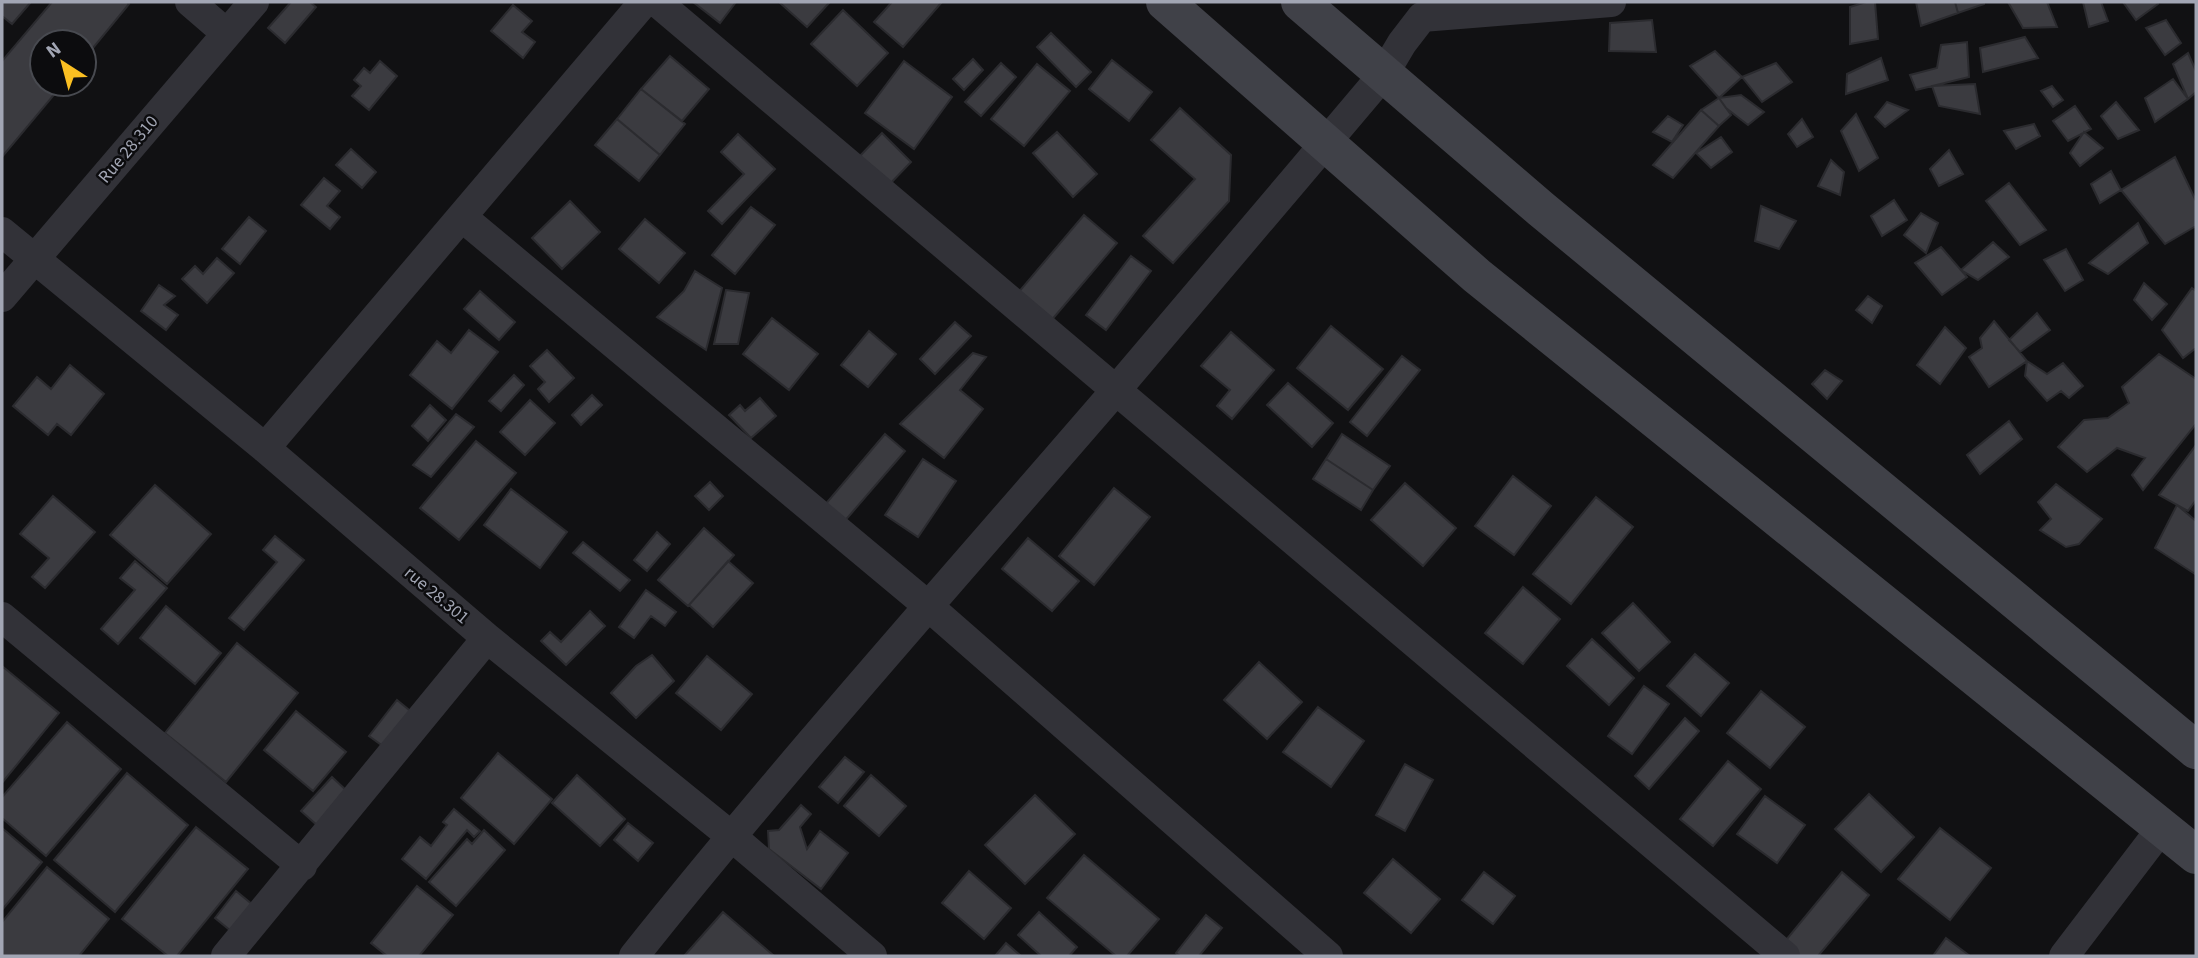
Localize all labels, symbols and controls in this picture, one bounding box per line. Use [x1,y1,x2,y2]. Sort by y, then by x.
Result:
north arrow [28,28,98,98]
text: N [41,36,67,65]
street label: Rue 28.310 [93,110,164,189]
street label: rue 28.301 [399,561,475,630]

